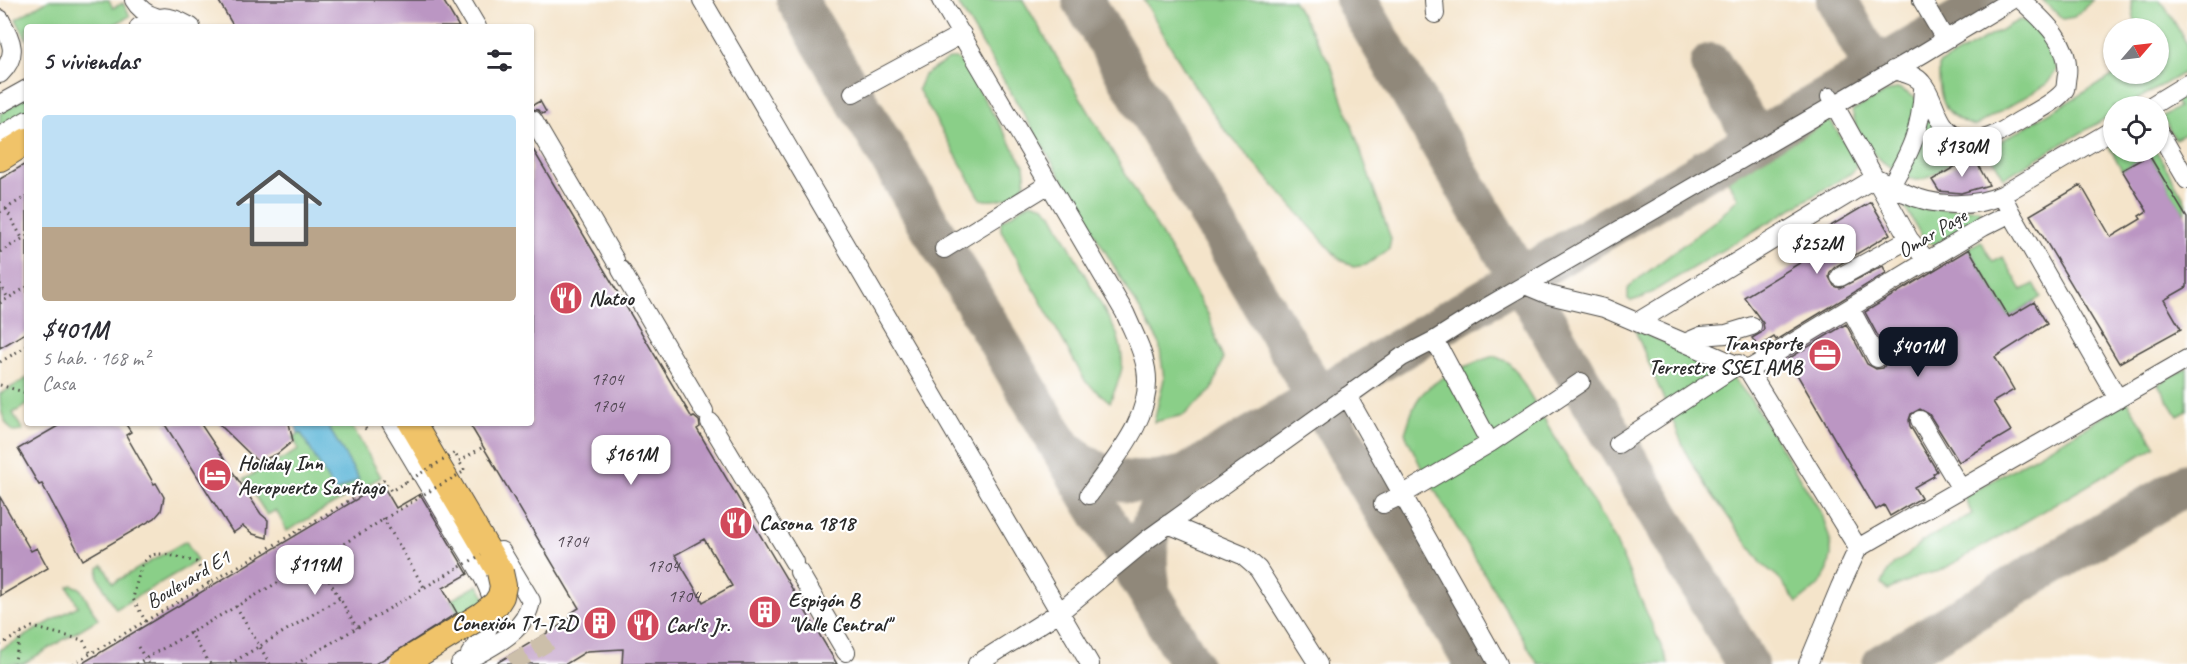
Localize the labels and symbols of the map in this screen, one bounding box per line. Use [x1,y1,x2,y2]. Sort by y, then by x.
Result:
north arrow [2103,18,2169,84]
pin: $130M [1920,127,2004,178]
street label: Omar Page [1893,202,1972,264]
pin: $252M [1775,224,1859,275]
restaurant icon: Natoo [548,280,584,316]
place label: Natoo [589,285,635,311]
pin: $401M [1876,327,1960,378]
place label: Transporte Terrestre SSEI AMB [1648,330,1804,380]
office icon: Transporte Terrestre SSEI AMB [1807,337,1843,373]
house number: 1704 [591,368,625,390]
house number: 1704 [592,395,626,417]
pin: $161M [589,435,673,486]
place label: Holiday Inn Aeropuerto Santiago [238,450,386,500]
hotel icon: Holiday Inn Aeropuerto Santiago [197,457,233,493]
restaurant icon: Casona 1818 [718,505,754,541]
place label: Casona 1818 [759,510,857,536]
house number: 1704 [556,530,590,552]
street label: Boulevard E1 [141,543,236,614]
pin: $119M [273,545,357,596]
house number: 1704 [647,555,681,577]
house number: 1704 [668,585,702,607]
place label: Espigón B "Valle Central" [788,587,896,637]
building icon: Espigón B "Valle Central" [747,594,783,630]
building icon: Conexión T1-T2D [582,605,618,641]
restaurant icon: Carl's Jr. [625,607,661,643]
place label: Conexión T1-T2D [452,610,580,636]
place label: Carl's Jr. [666,612,731,638]

